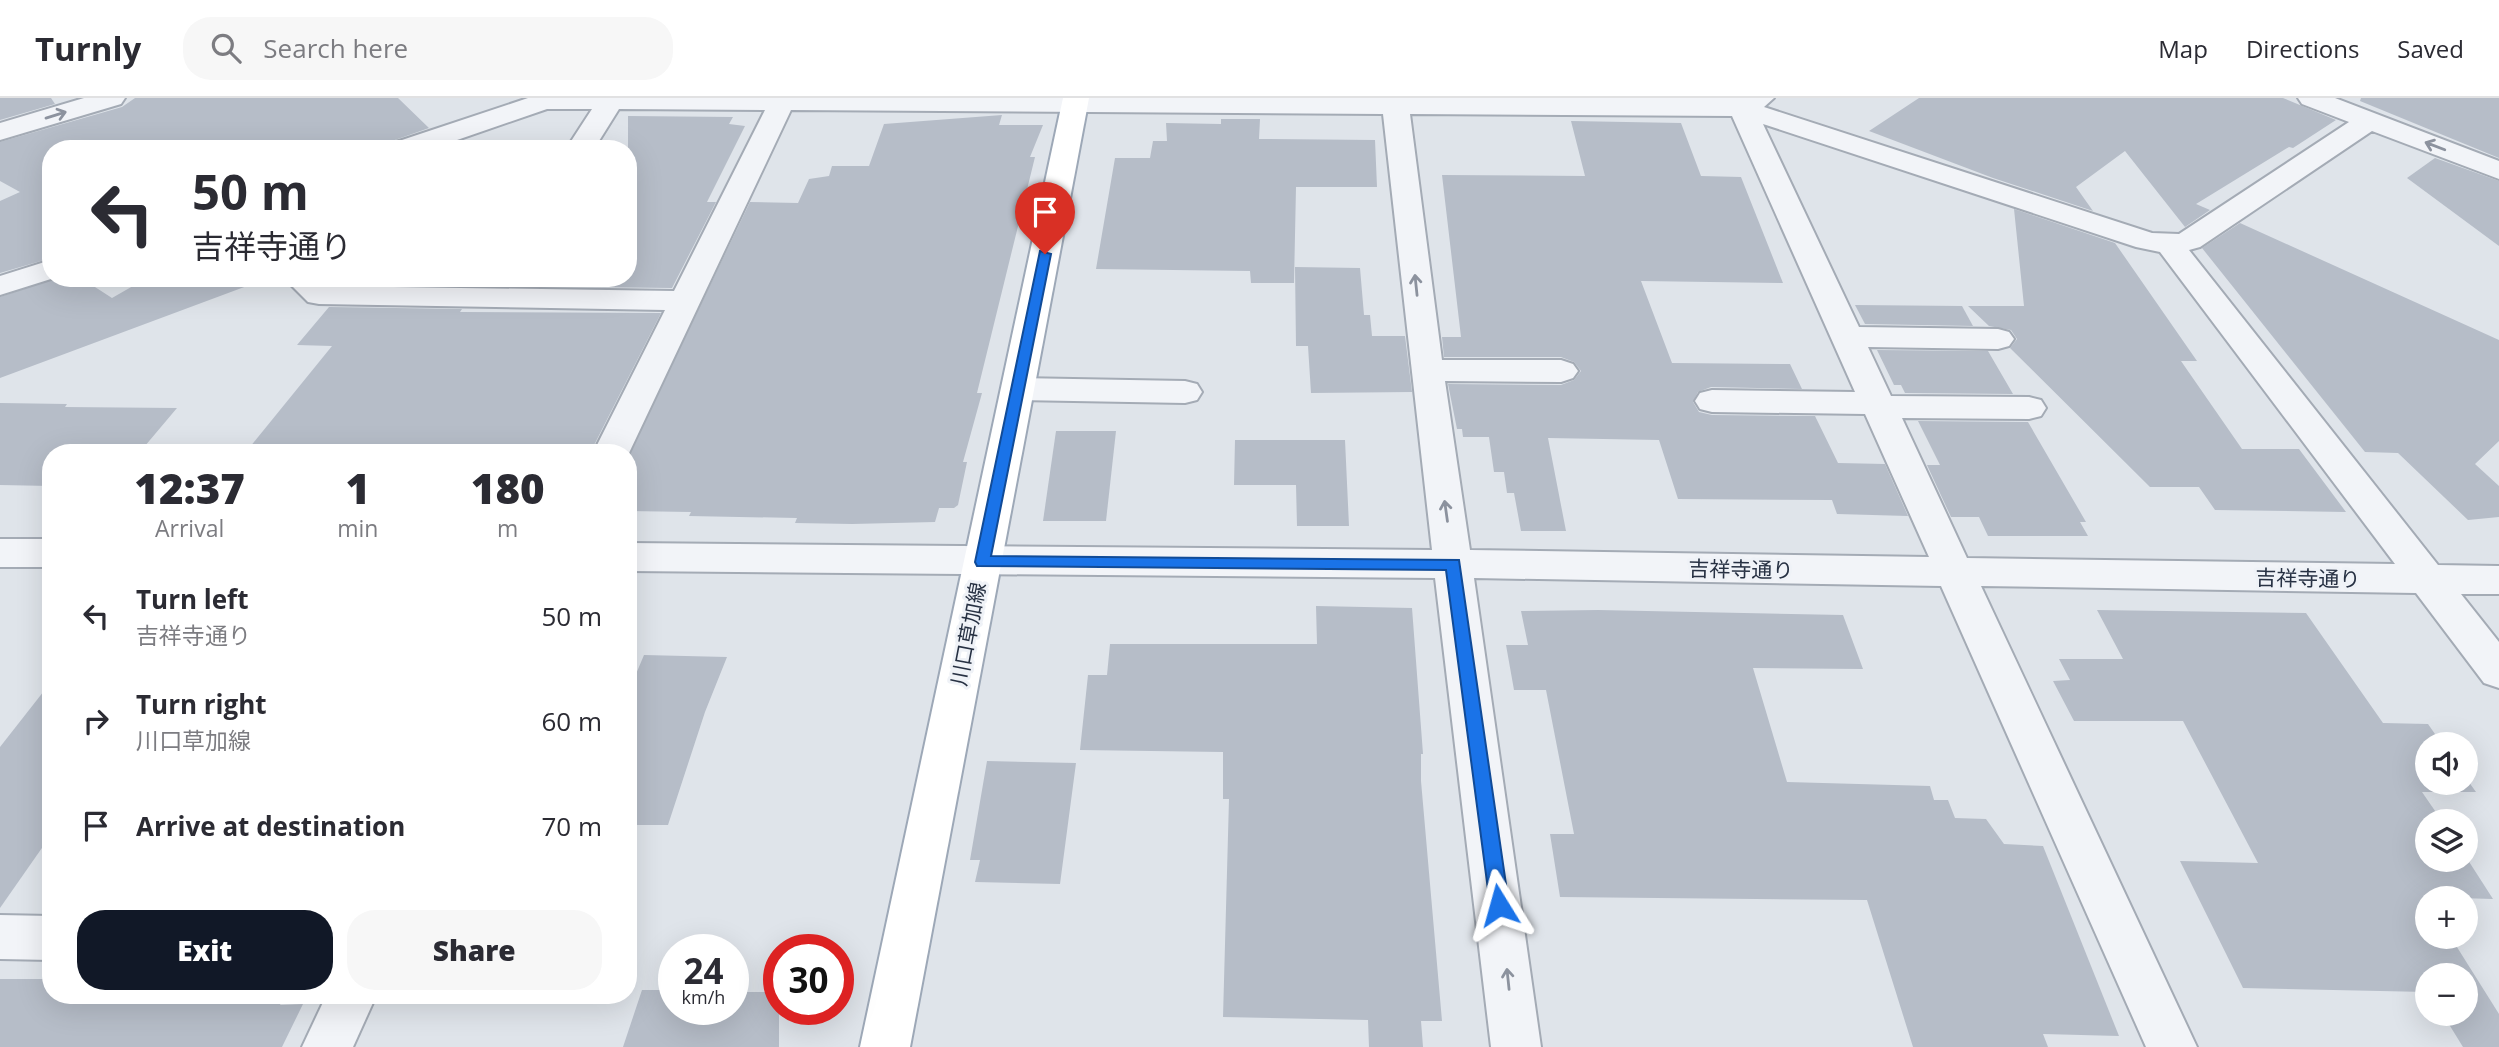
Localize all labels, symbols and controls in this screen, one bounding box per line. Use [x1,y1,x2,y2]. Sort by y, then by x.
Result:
search box [183,17,673,80]
text: Turnly [35,26,141,71]
icon: search [207,29,245,67]
text: Search here [263,30,408,66]
text: Map [2158,32,2208,65]
text: Directions [2246,32,2359,65]
text: Saved [2397,32,2464,65]
one-way arrow [45,108,67,121]
one-way arrow [2425,139,2447,152]
text: 50 m [192,158,309,224]
icon: left [77,168,168,259]
pin [1015,182,1075,254]
icon: arrive [1026,193,1064,231]
text: 吉祥寺通り [192,224,352,267]
one-way arrow [1409,275,1422,297]
text: 12:37 [134,459,245,516]
text: 1 [346,459,370,516]
text: 180 [471,459,545,516]
one-way arrow [1439,500,1452,523]
text: Arrival [155,512,224,544]
text: min [337,512,378,544]
text: m [497,512,518,544]
street label: 吉祥寺通り [1688,554,1794,584]
street label: 吉祥寺通り [2255,563,2361,593]
street label: 川口草加線 [944,580,992,688]
text: Turn left [136,581,248,617]
icon: left [77,597,115,635]
text: 50 m [541,598,602,634]
text: 吉祥寺通り [136,619,251,651]
text: Turn right [136,686,267,722]
icon: right [77,702,115,740]
text: 60 m [541,703,602,739]
text: 川口草加線 [136,724,251,756]
map controls [2415,732,2478,1026]
button: sound [2415,732,2478,795]
icon: arrive [77,807,115,845]
text: Arrive at destination [136,808,405,844]
text: 70 m [541,808,602,844]
button: layers [2415,809,2478,872]
position arrow [1462,868,1536,942]
button: + [2415,886,2478,949]
button: Exit [77,910,333,990]
button: Share [347,910,602,990]
speed limit sign: 30 [763,934,854,1025]
text: 24 [683,947,724,994]
button: − [2415,963,2478,1026]
one-way arrow [1502,968,1515,991]
text: km/h [682,985,725,1009]

